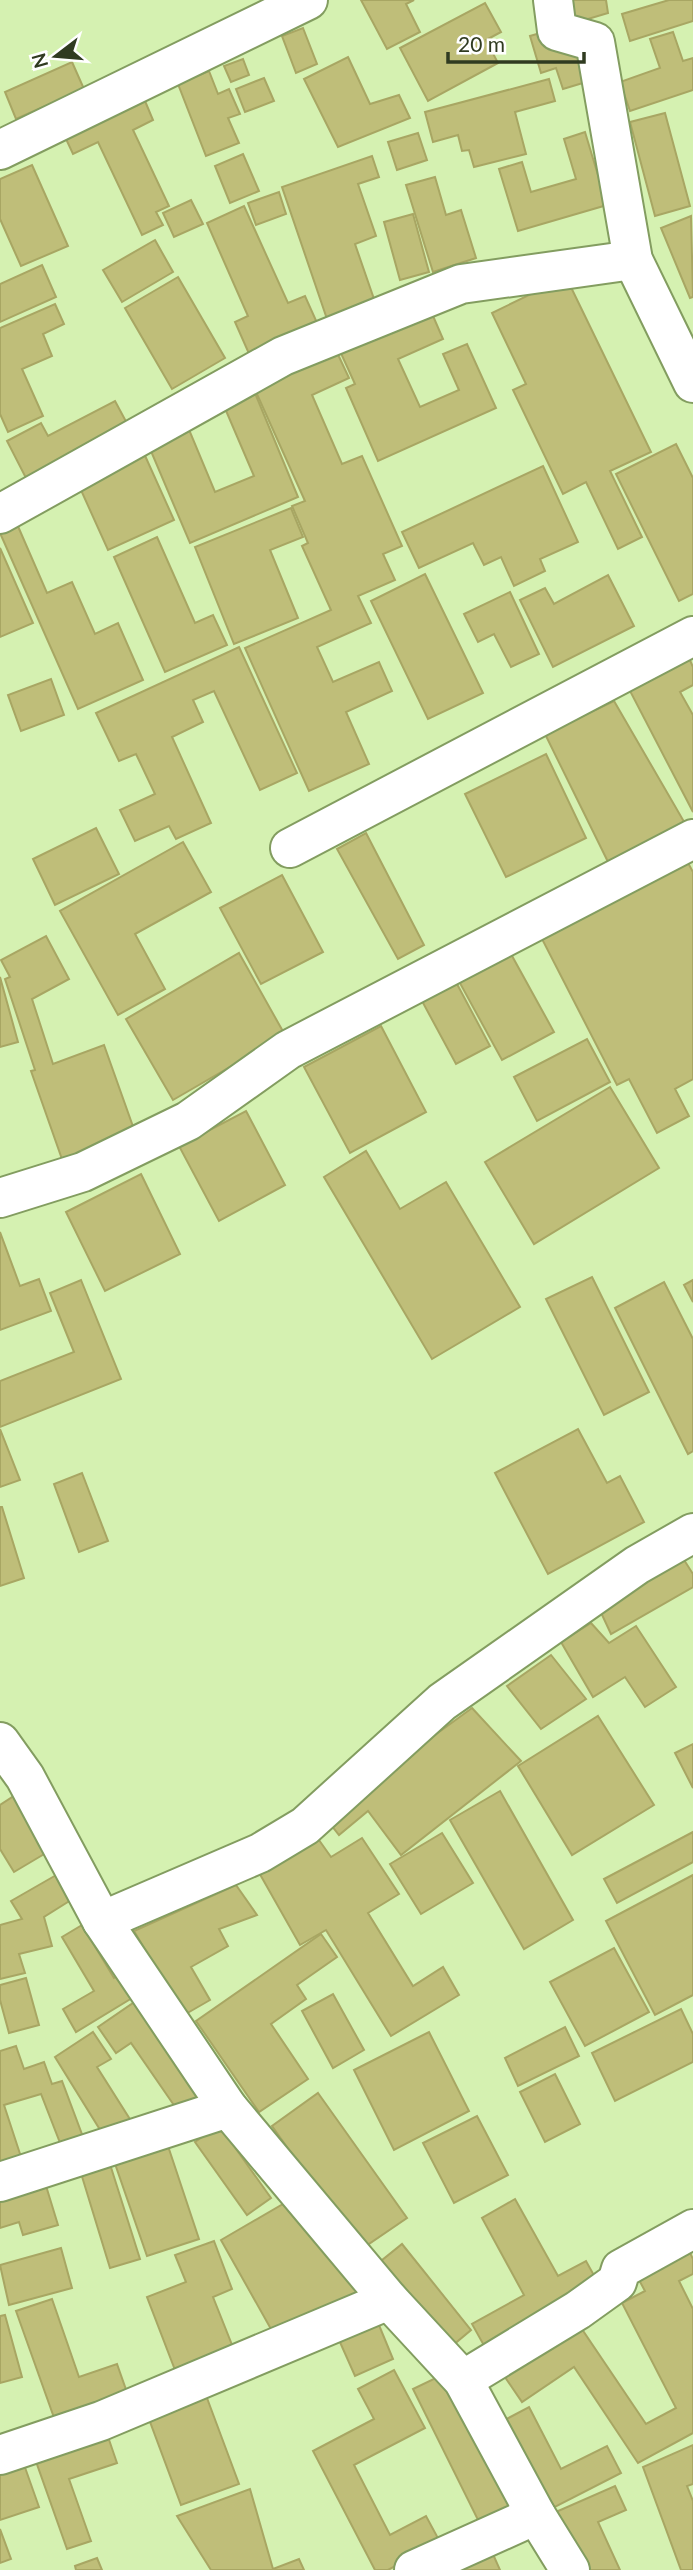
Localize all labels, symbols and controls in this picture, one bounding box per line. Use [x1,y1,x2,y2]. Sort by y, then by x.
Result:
north arrow [21,21,91,91]
scale bar [448,21,584,65]
text: 20 m [458,31,505,56]
text: N [26,51,52,71]

